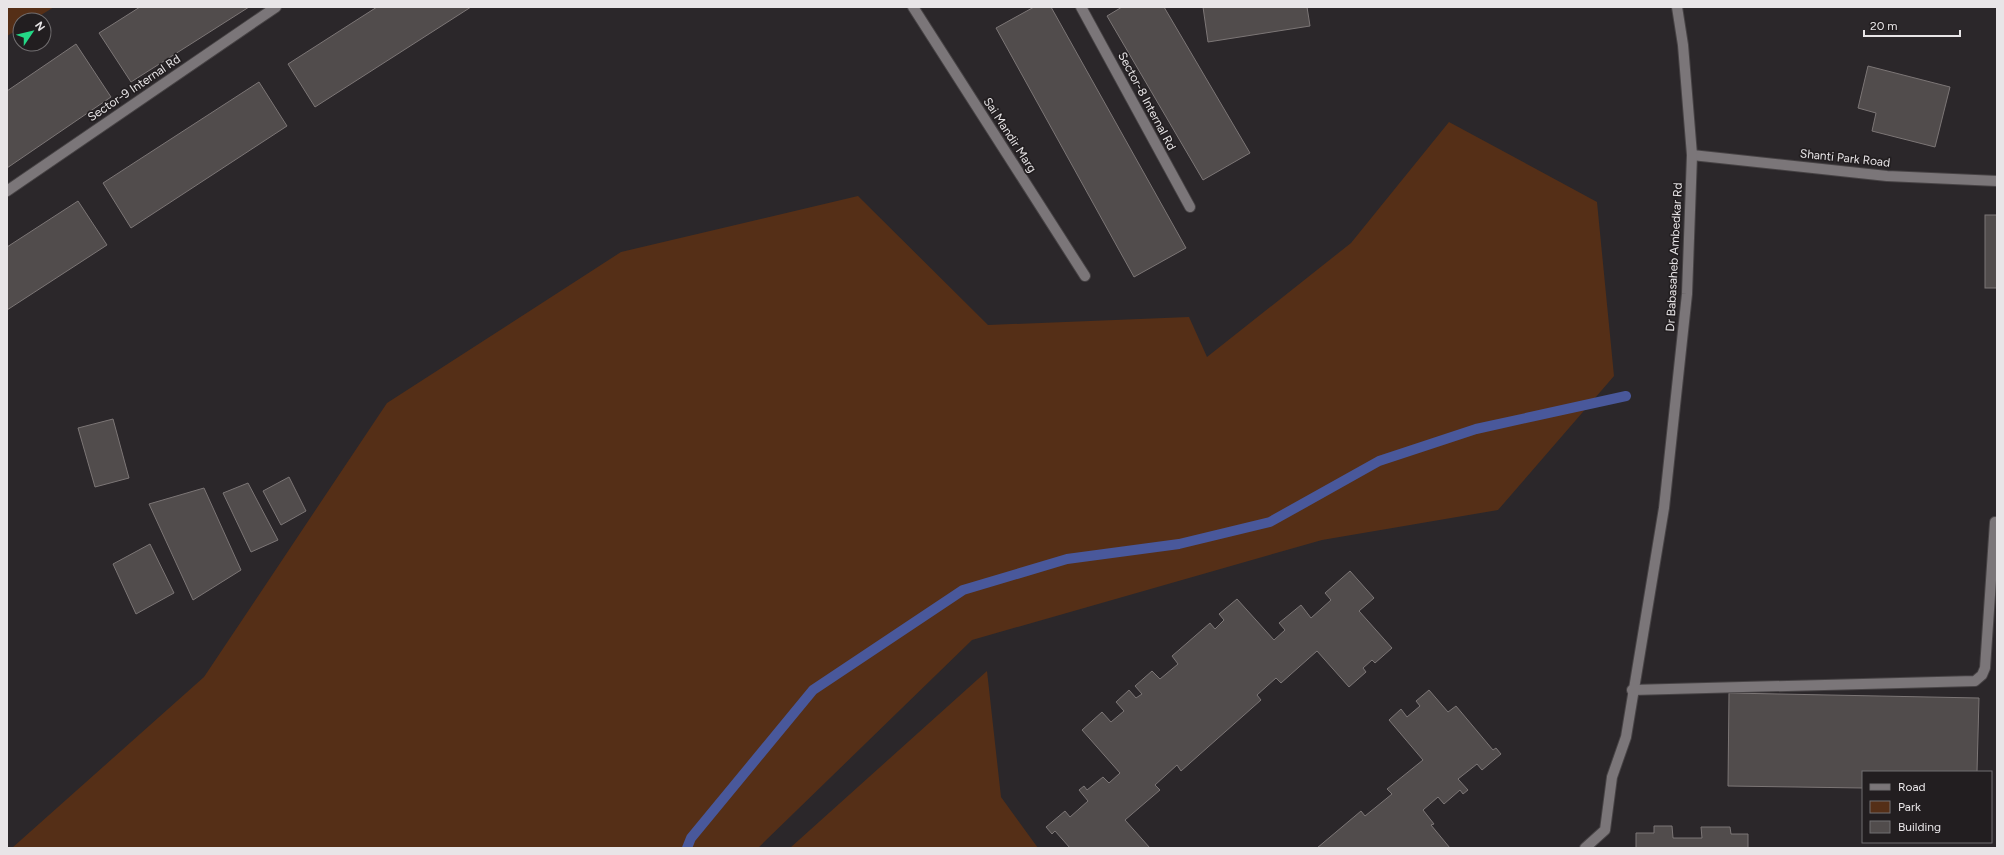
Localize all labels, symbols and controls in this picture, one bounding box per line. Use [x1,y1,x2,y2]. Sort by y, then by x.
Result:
north arrow [12,12,52,52]
scale bar [1864,12,1960,38]
text: N [32,19,48,34]
text: 20 m [1870,19,1898,33]
street label: Sector-8 Internal Rd [1115,49,1179,153]
street label: Sector-9 Internal Rd [85,52,183,124]
street label: Sai Mandir Marg [981,95,1039,175]
street label: Shanti Park Road [1799,146,1891,170]
street label: Dr Babasaheb Ambedkar Rd [1663,182,1685,332]
legend [1862,771,1992,843]
text: Road [1898,780,1926,794]
text: Park [1898,800,1921,814]
text: Building [1898,820,1941,834]

